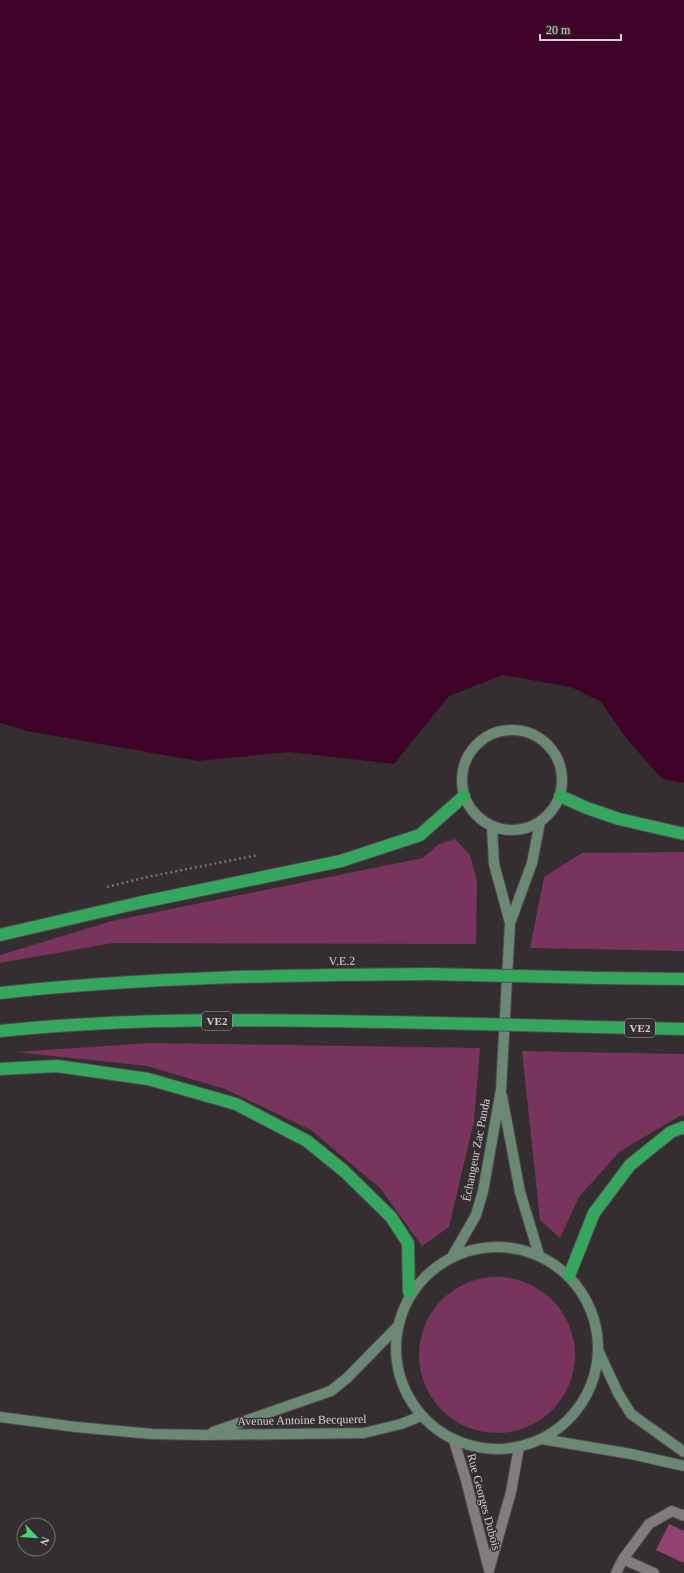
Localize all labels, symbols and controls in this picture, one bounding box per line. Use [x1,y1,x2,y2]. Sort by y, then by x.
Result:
scale bar [540,16,621,42]
text: 20 m [546,23,571,37]
street label: V.E.2 [329,954,355,968]
road number: VE2 [202,1012,232,1030]
road number: VE2 [625,1019,655,1037]
street label: Échangeur Zac Panda [459,1097,493,1203]
street label: Avenue Antoine Becquerel [237,1412,367,1428]
street label: Rue Georges Dubois [464,1452,504,1552]
north arrow [16,1517,56,1557]
text: N [38,1535,52,1547]

